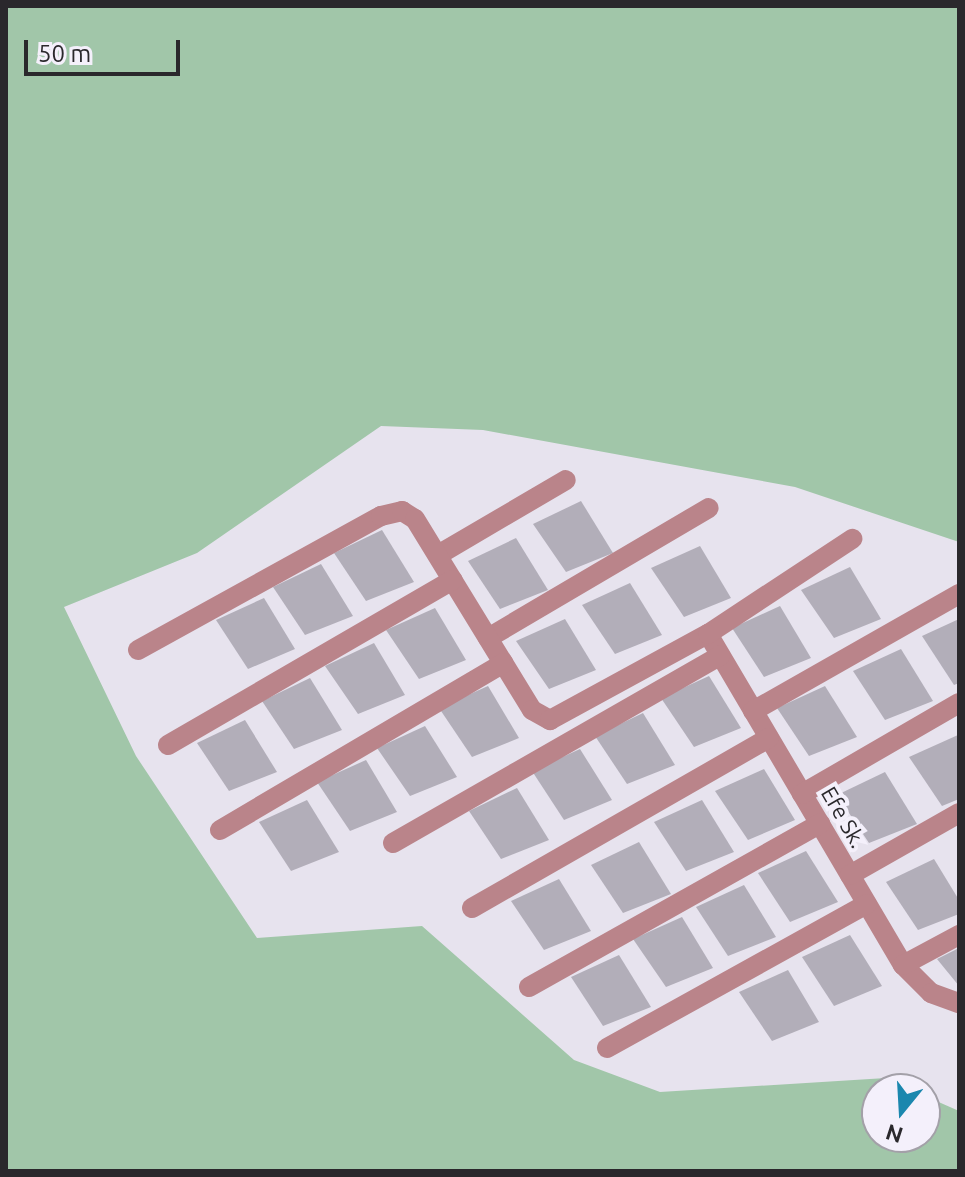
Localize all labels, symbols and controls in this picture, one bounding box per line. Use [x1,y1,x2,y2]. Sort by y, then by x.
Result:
scale bar [28,24,184,74]
text: 50 m [38,40,91,67]
street label: Efe Sk. [816,782,872,852]
north arrow [861,1073,941,1153]
text: N [882,1120,906,1149]

